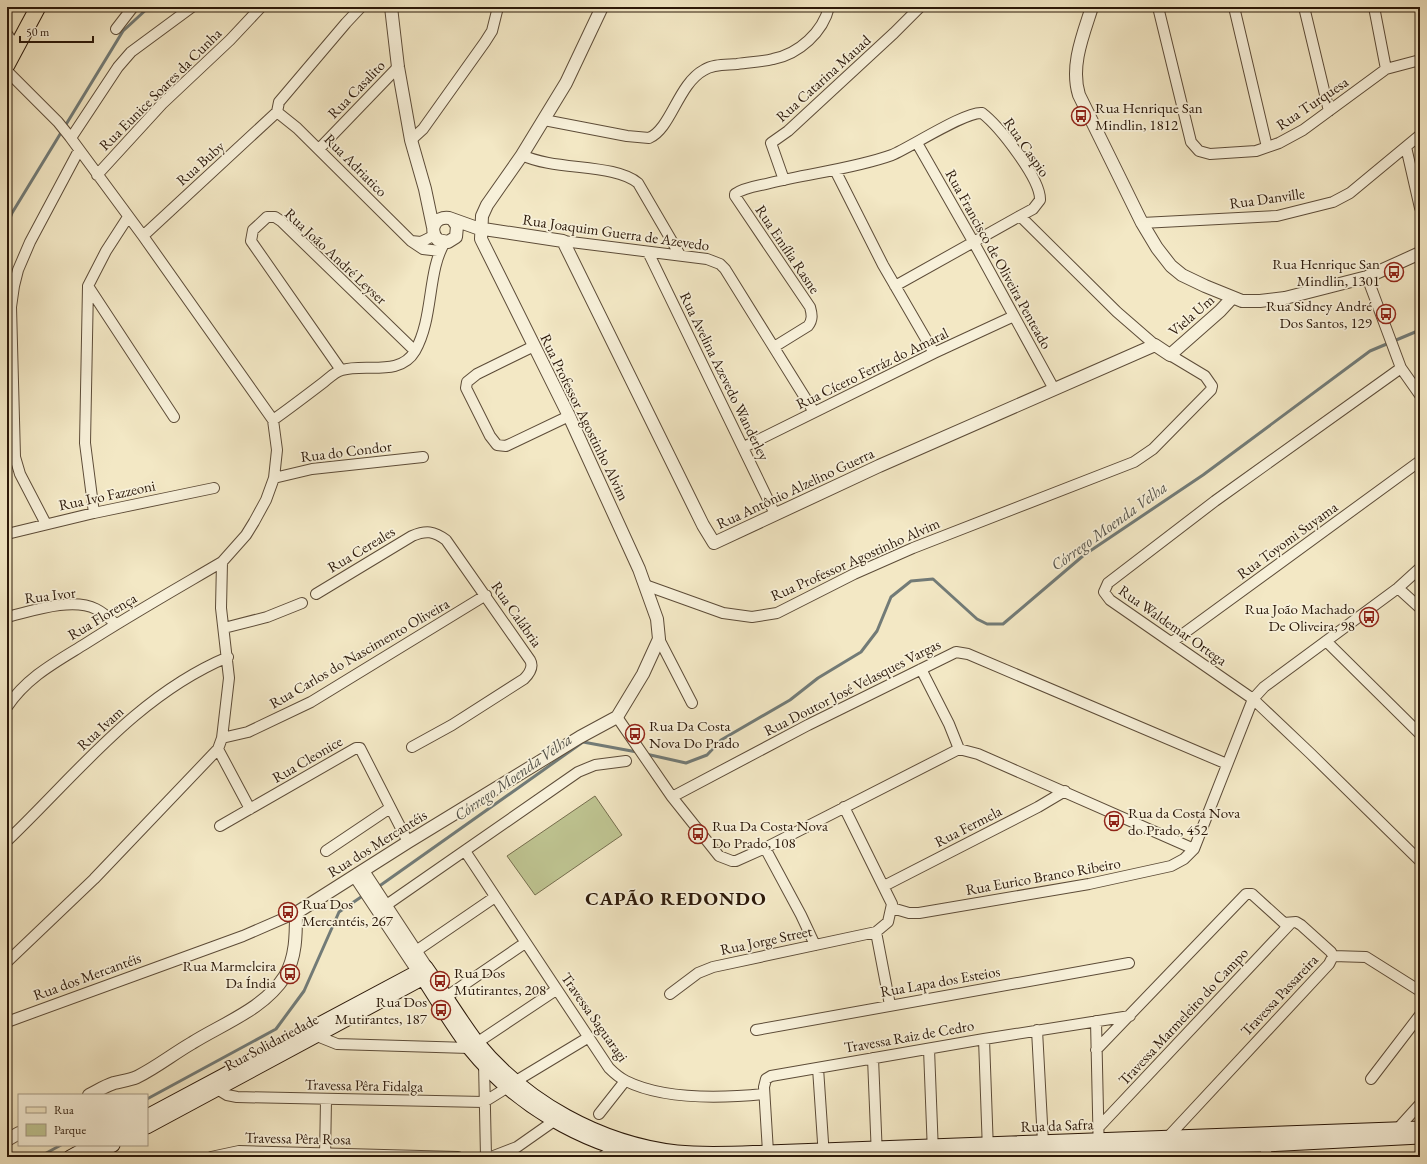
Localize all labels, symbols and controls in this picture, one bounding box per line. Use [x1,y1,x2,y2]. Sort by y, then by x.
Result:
scale bar [20,18,93,44]
text: 50 m [26,24,50,40]
street label: Rua Eunice Soares da Cunha [95,24,225,154]
street label: Rua Catarina Mauad [772,30,875,126]
street label: Rua Casalito [323,56,389,122]
street label: Rua Turquesa [1272,72,1352,134]
place label: Rua Henrique San Mindlin, 1812 [1095,98,1203,134]
bus stop icon: Rua Henrique San Mindlin, 1812 [1070,105,1092,127]
street label: Rua Caspio [1000,114,1054,180]
street label: Rua Adriatico [320,129,392,201]
street label: Rua Buby [172,136,228,190]
street label: Rua Francisco de Oliveira Penteado [942,166,1056,352]
street label: Rua Danville [1228,183,1306,213]
street label: Rua Emília Rasne [751,201,825,297]
street label: Rua João André Leyser [281,204,391,308]
street label: Rua Joaquim Guerra de Azevedo [521,209,711,255]
place label: Rua Henrique San Mindlin, 1301 [1272,254,1380,290]
bus stop icon: Rua Henrique San Mindlin, 1301 [1383,261,1405,283]
street label: Rua Avelina Azevedo Wanderley [676,289,774,464]
street label: Viela Um [1164,290,1218,340]
place label: Rua Sidney André Dos Santos, 129 [1266,296,1372,332]
bus stop icon: Rua Sidney André Dos Santos, 129 [1375,303,1397,325]
street label: Rua Cícero Ferráz do Amaral [793,323,952,413]
street label: Rua Professor Agostinho Alvim [536,331,634,504]
street label: Rua do Condor [299,436,393,466]
street label: Rua Antônio Alzelino Guerra [713,443,877,533]
street label: Rua Ivo Fazzeoni [57,475,157,515]
water label: Córrego Moenda Velha [1047,477,1171,575]
street label: Rua Toyomi Suyama [1233,497,1341,583]
street label: Rua Professor Agostinho Alvim [767,513,943,605]
street label: Rua Cereales [324,521,398,577]
street label: Rua Calábria [487,577,547,651]
street label: Rua Waldemar Ortega [1115,580,1231,670]
street label: Rua Ivor [23,582,77,608]
street label: Rua Florença [64,588,140,644]
street label: Rua Carlos do Nascimento Oliveira [266,594,452,712]
place label: Rua João Machado De Oliveira, 98 [1245,599,1355,635]
bus stop icon: Rua João Machado De Oliveira, 98 [1358,606,1380,628]
street label: Rua Doutor José Velasques Vargas [760,634,944,740]
street label: Rua Ivam [73,701,127,754]
place label: Rua Da Costa Nova Do Prado [649,716,739,752]
bus stop icon: Rua Da Costa Nova Do Prado [624,723,646,745]
water label: Córrego Moenda Velha [450,729,576,825]
street label: Rua Cleonice [268,731,346,787]
street label: Rua Fermela [931,801,1005,851]
place label: Rua da Costa Nova do Prado, 452 [1128,803,1240,839]
street label: Rua dos Mercantéis [324,805,430,881]
bus stop icon: Rua da Costa Nova do Prado, 452 [1103,810,1125,832]
place label: Rua Da Costa Nova Do Prado, 108 [712,816,828,852]
bus stop icon: Rua Da Costa Nova Do Prado, 108 [687,823,709,845]
street label: Rua Eurico Branco Ribeiro [964,853,1122,899]
district label: CAPÃO REDONDO [585,886,767,911]
place label: Rua Dos Mercantéis, 267 [302,894,394,930]
bus stop icon: Rua Dos Mercantéis, 267 [277,901,299,923]
street label: Rua Jorge Street [718,921,814,959]
street label: Travessa Marmeleiro do Campo [1114,943,1252,1089]
street label: Rua dos Mercantéis [30,948,144,1004]
street label: Travessa Passareira [1236,950,1322,1040]
place label: Rua Marmeleira Da Índia [183,956,276,992]
street label: Rua Lapa dos Esteios [879,961,1002,1001]
bus stop icon: Rua Marmeleira Da Índia [279,963,301,985]
place label: Rua Dos Mutirantes, 208 [454,963,546,999]
street label: Travessa Saguaragi [557,969,633,1066]
bus stop icon: Rua Dos Mutirantes, 208 [429,970,451,992]
place label: Rua Dos Mutirantes, 187 [335,992,428,1028]
bus stop icon: Rua Dos Mutirantes, 187 [430,999,452,1021]
street label: Rua Solidariedade [221,1009,322,1075]
street label: Travessa Raiz de Cedro [842,1015,976,1057]
street label: Travessa Pêra Fidalga [305,1074,423,1096]
legend [18,1094,148,1146]
text: Rua [54,1102,74,1118]
street label: Rua da Safra [1020,1114,1094,1136]
text: Parque [54,1122,86,1138]
street label: Travessa Pêra Rosa [245,1128,351,1148]

